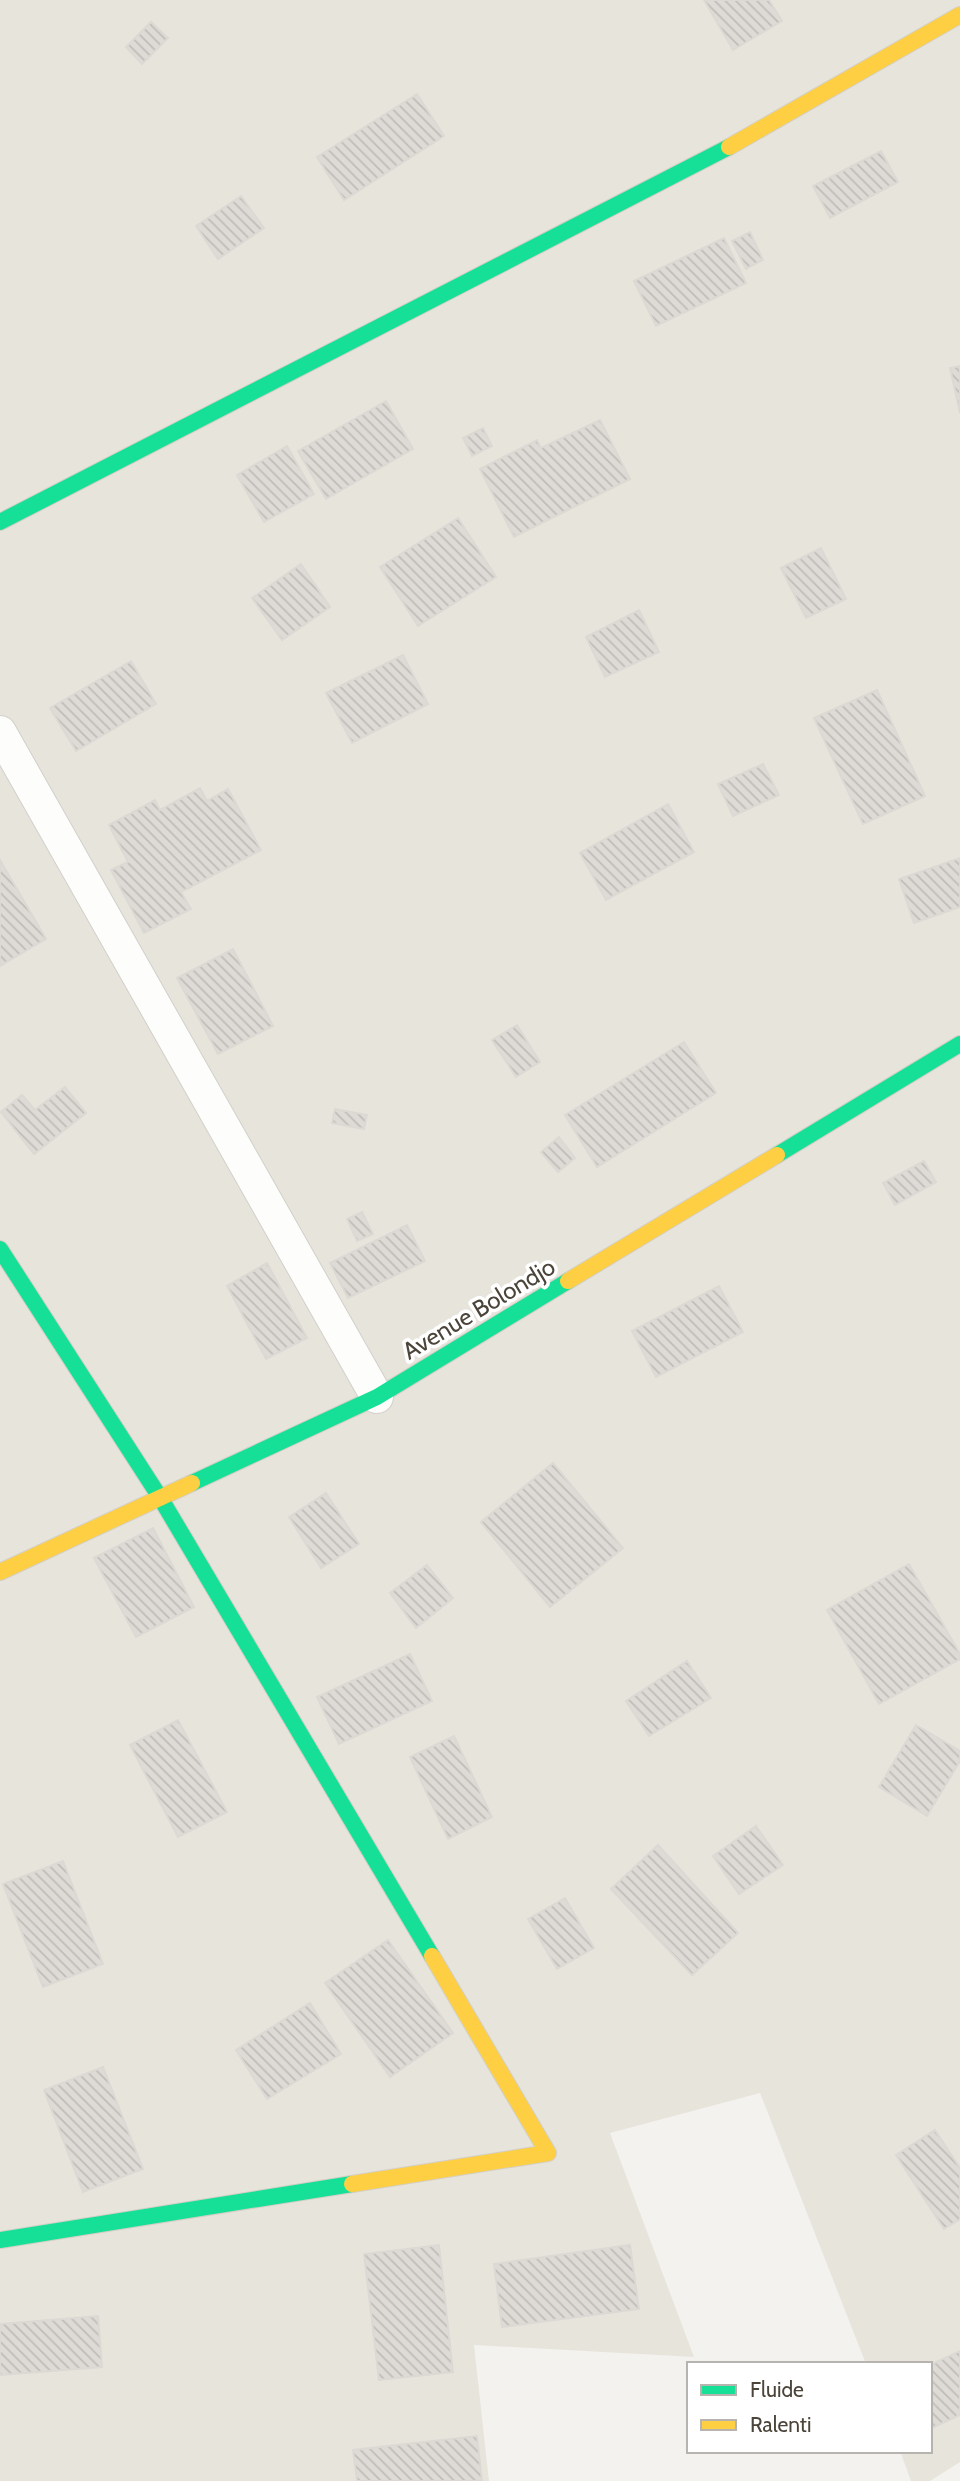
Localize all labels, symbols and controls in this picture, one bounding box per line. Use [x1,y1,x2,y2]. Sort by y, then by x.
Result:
street label: Avenue Bolondjo [397,1252,560,1366]
legend [687,2362,932,2453]
text: Fluide [750,2377,804,2402]
text: Ralenti [750,2412,811,2437]

